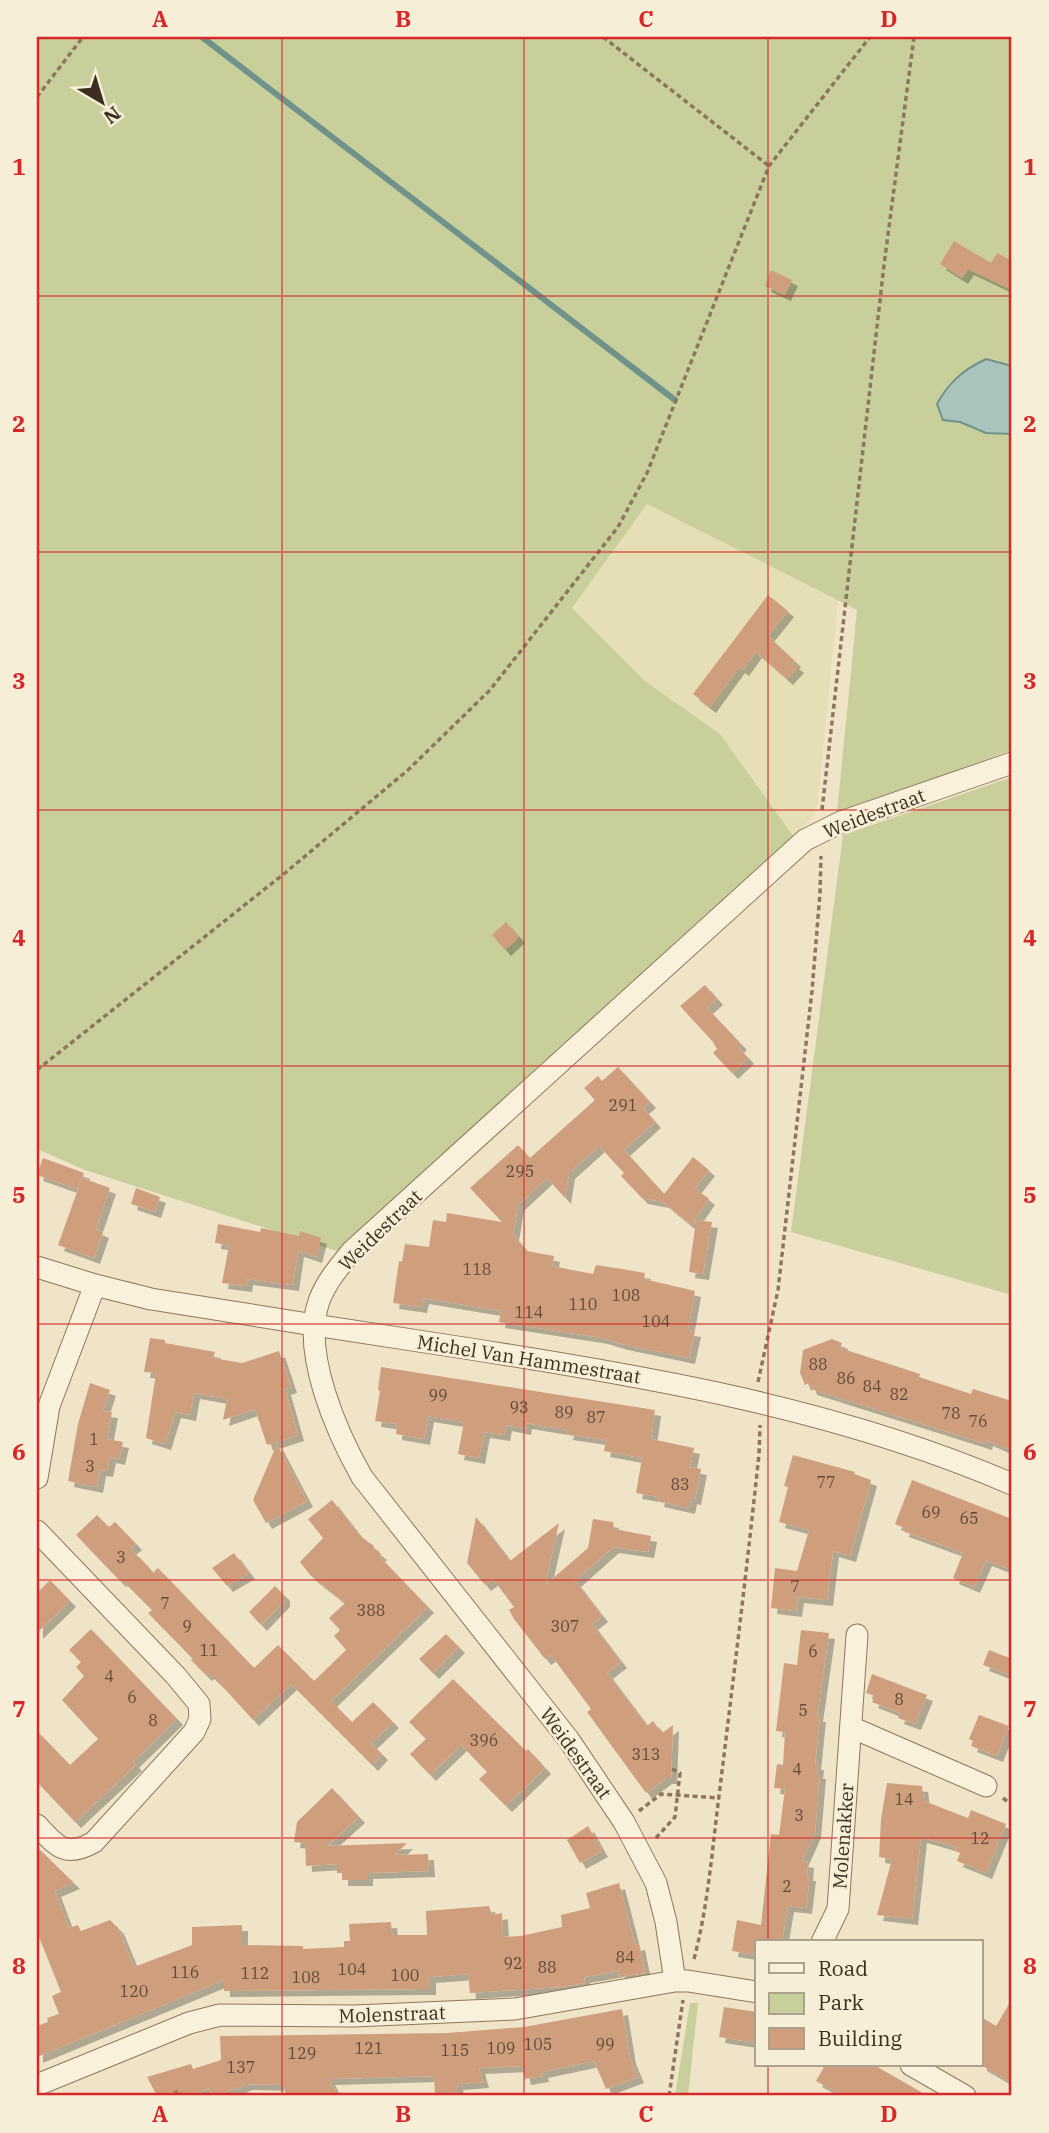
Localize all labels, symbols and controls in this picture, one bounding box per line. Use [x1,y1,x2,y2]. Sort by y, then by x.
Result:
text: A [152,3,168,33]
text: B [395,3,411,33]
text: C [638,3,654,33]
text: D [880,3,898,33]
north arrow [66,66,136,136]
text: N [99,101,126,129]
text: 1 [12,151,26,181]
text: 1 [1023,151,1037,181]
text: 2 [12,408,26,438]
text: 2 [1023,408,1037,438]
text: 3 [12,665,26,695]
text: 3 [1023,665,1037,695]
street label: Weidestraat [820,783,929,843]
text: 4 [12,922,26,952]
text: 4 [1023,922,1037,952]
house number: 291 [609,1095,637,1115]
house number: 295 [506,1161,534,1181]
text: 5 [12,1179,26,1209]
text: 5 [1023,1179,1037,1209]
street label: Weidestraat [333,1184,427,1276]
house number: 118 [463,1259,491,1279]
house number: 108 [612,1285,640,1305]
house number: 110 [569,1294,597,1314]
house number: 114 [515,1302,543,1322]
house number: 104 [642,1311,670,1331]
street label: Michel Van Hammestraat [415,1329,643,1389]
house number: 88 [808,1354,828,1374]
house number: 86 [836,1368,856,1388]
house number: 84 [862,1376,882,1396]
house number: 82 [889,1384,909,1404]
house number: 99 [428,1385,448,1405]
house number: 93 [509,1397,529,1417]
house number: 89 [554,1402,574,1422]
house number: 78 [941,1403,961,1423]
house number: 87 [586,1407,606,1427]
house number: 76 [968,1411,988,1431]
house number: 1 [89,1429,99,1449]
text: 6 [12,1436,26,1466]
text: 6 [1023,1436,1037,1466]
house number: 3 [85,1456,95,1476]
house number: 77 [816,1472,836,1492]
house number: 83 [670,1474,690,1494]
house number: 69 [921,1502,941,1522]
house number: 65 [959,1508,979,1528]
house number: 3 [116,1547,126,1567]
house number: 7 [790,1576,800,1596]
house number: 7 [160,1593,170,1613]
house number: 388 [357,1600,385,1620]
house number: 9 [182,1616,192,1636]
house number: 307 [551,1616,579,1636]
house number: 11 [199,1640,219,1660]
house number: 6 [808,1641,818,1661]
house number: 4 [104,1666,114,1686]
house number: 6 [127,1687,137,1707]
house number: 8 [894,1689,904,1709]
text: 7 [12,1693,26,1723]
text: 7 [1023,1693,1037,1723]
house number: 5 [798,1700,808,1720]
street label: Weidestraat [535,1703,617,1804]
house number: 8 [148,1710,158,1730]
house number: 396 [470,1730,498,1750]
house number: 313 [632,1744,660,1764]
house number: 4 [792,1759,802,1779]
street label: Molenakker [827,1782,859,1890]
house number: 14 [894,1789,914,1809]
house number: 3 [794,1805,804,1825]
house number: 12 [970,1828,990,1848]
house number: 2 [782,1876,792,1896]
legend [755,1940,982,2066]
house number: 84 [615,1947,635,1967]
text: 8 [12,1950,26,1980]
text: 8 [1023,1950,1037,1980]
house number: 92 [503,1953,523,1973]
text: Road [818,1954,868,1982]
house number: 88 [537,1957,557,1977]
house number: 104 [338,1959,366,1979]
house number: 116 [171,1962,199,1982]
house number: 112 [241,1963,269,1983]
house number: 100 [391,1965,419,1985]
house number: 108 [292,1967,320,1987]
house number: 120 [120,1981,148,2001]
text: Park [818,1988,865,2016]
street label: Molenstraat [338,2000,446,2028]
text: Building [818,2024,903,2052]
house number: 105 [524,2034,552,2054]
house number: 99 [595,2034,615,2054]
house number: 121 [355,2038,383,2058]
house number: 109 [487,2038,515,2058]
house number: 115 [441,2040,469,2060]
house number: 129 [288,2043,316,2063]
house number: 137 [227,2057,255,2077]
text: A [152,2098,168,2128]
text: B [395,2098,411,2128]
text: C [638,2098,654,2128]
text: D [880,2098,898,2128]

